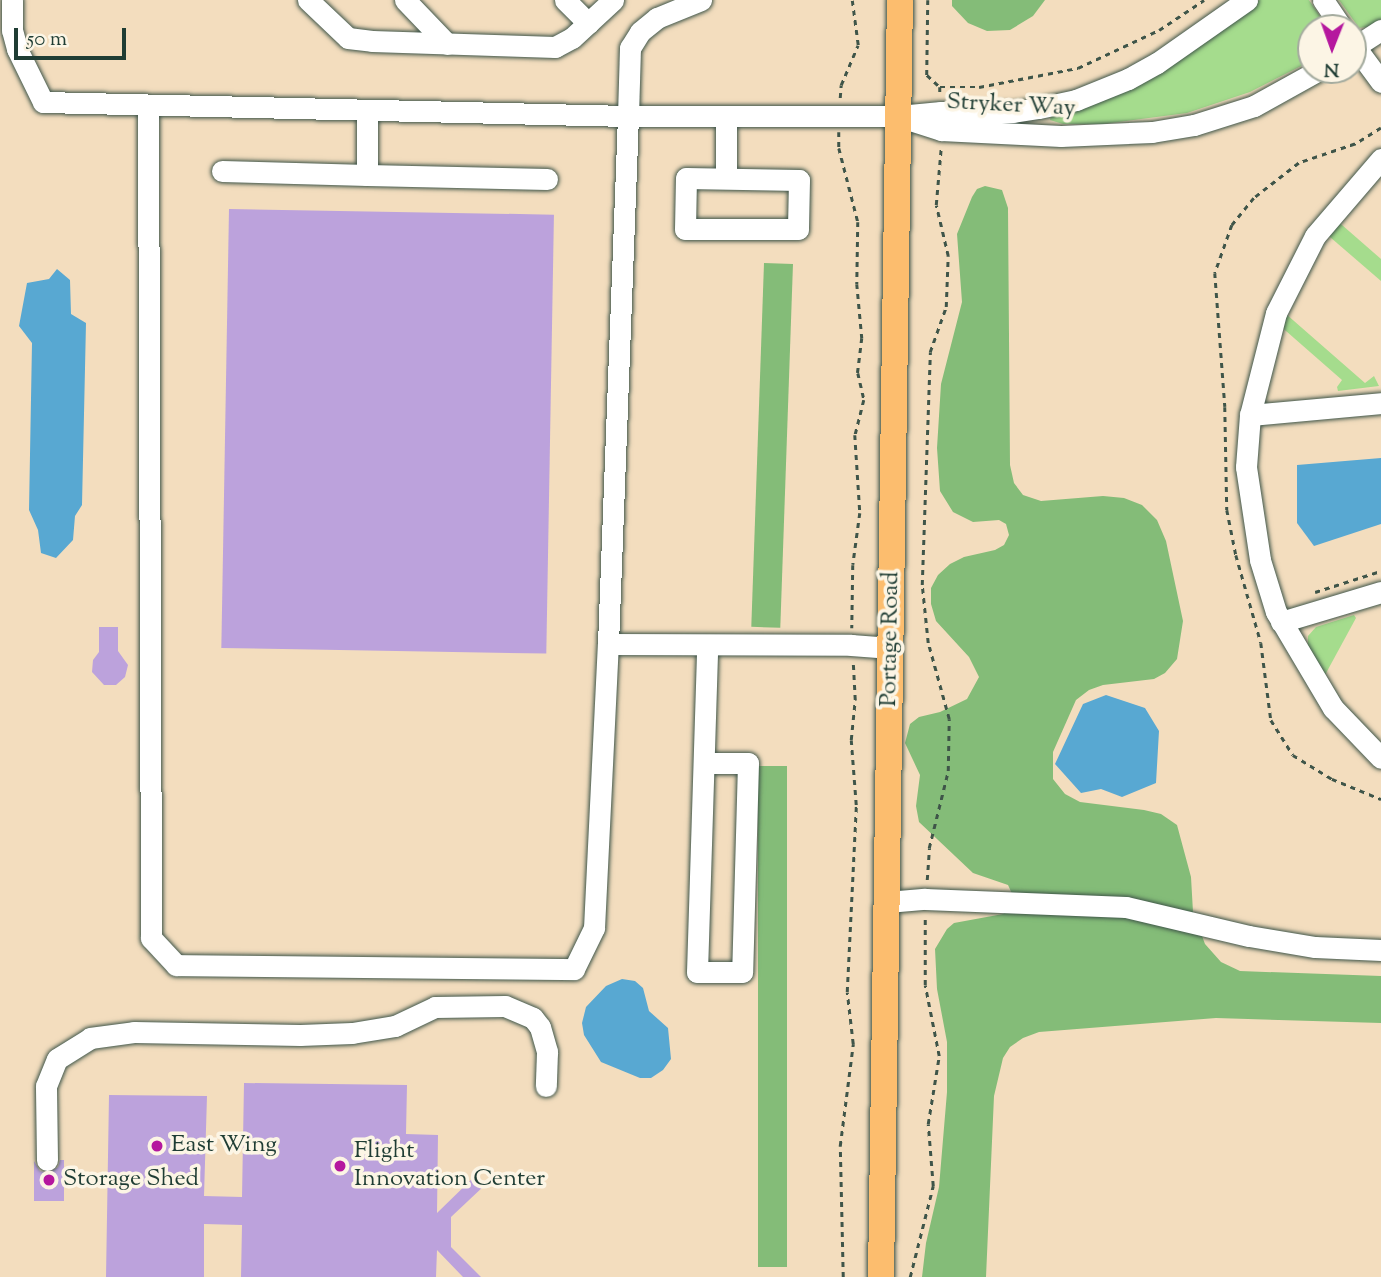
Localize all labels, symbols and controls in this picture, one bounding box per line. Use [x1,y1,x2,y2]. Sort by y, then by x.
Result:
scale bar [18,14,130,58]
north arrow [1297,14,1367,84]
text: 50 m [27,25,67,55]
text: N [1324,55,1339,82]
street label: Stryker Way [946,88,1076,124]
street label: Portage Road [875,571,907,707]
place label: East Wing [171,1132,277,1160]
marker: East Wing [149,1138,165,1154]
place label: Flight Innovation Center [354,1138,545,1194]
marker: Flight Innovation Center [332,1158,348,1174]
place label: Storage Shed [63,1166,199,1194]
marker: Storage Shed [41,1172,57,1188]

